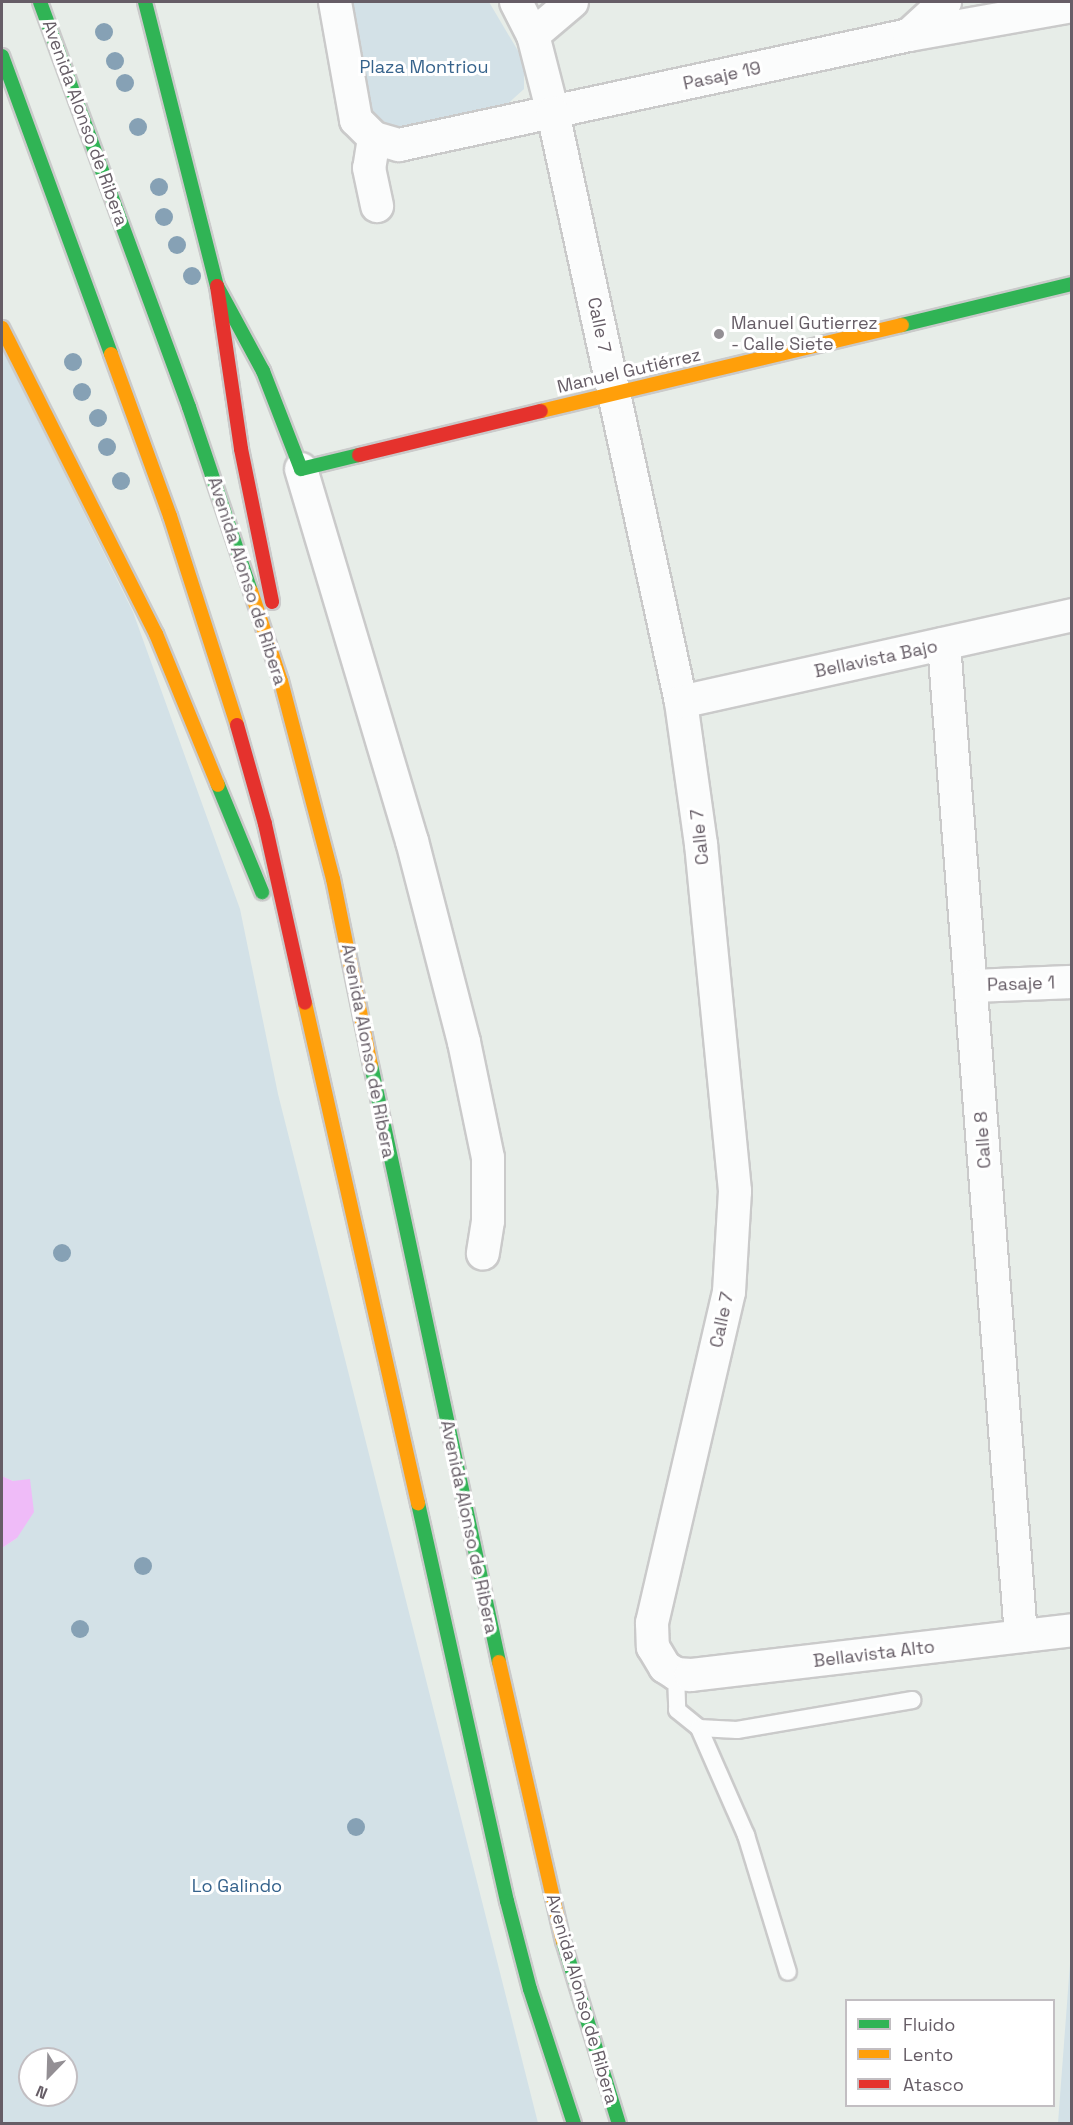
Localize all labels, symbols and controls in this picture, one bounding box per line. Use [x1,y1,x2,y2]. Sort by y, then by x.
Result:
street label: Avenida Alonso de Ribera [38,17,132,229]
park label: Plaza Montriou [360,56,488,78]
street label: Pasaje 19 [681,57,763,95]
street label: Calle 7 [583,295,615,355]
place label: Manuel Gutierrez - Calle Siete [731,313,878,356]
marker: Manuel Gutierrez - Calle Siete [712,327,726,341]
street label: Manuel Gutiérrez [555,344,703,398]
street label: Avenida Alonso de Ribera [203,474,291,688]
street label: Bellavista Bajo [812,635,940,683]
street label: Calle 7 [686,808,714,866]
street label: Avenida Alonso de Ribera [337,942,399,1160]
street label: Pasaje 1 [987,972,1055,996]
street label: Calle 8 [970,1111,996,1169]
street label: Calle 7 [706,1290,738,1350]
street label: Avenida Alonso de Ribera [436,1418,502,1636]
street label: Bellavista Alto [812,1636,936,1672]
park label: Lo Galindo [192,1875,282,1897]
street label: Avenida Alonso de Ribera [542,1891,622,2107]
legend [845,1999,1055,2107]
text: Fluido [903,2013,955,2036]
text: Lento [903,2043,953,2066]
north arrow [18,2047,78,2107]
text: Atasco [903,2073,964,2096]
text: N [33,2080,51,2104]

